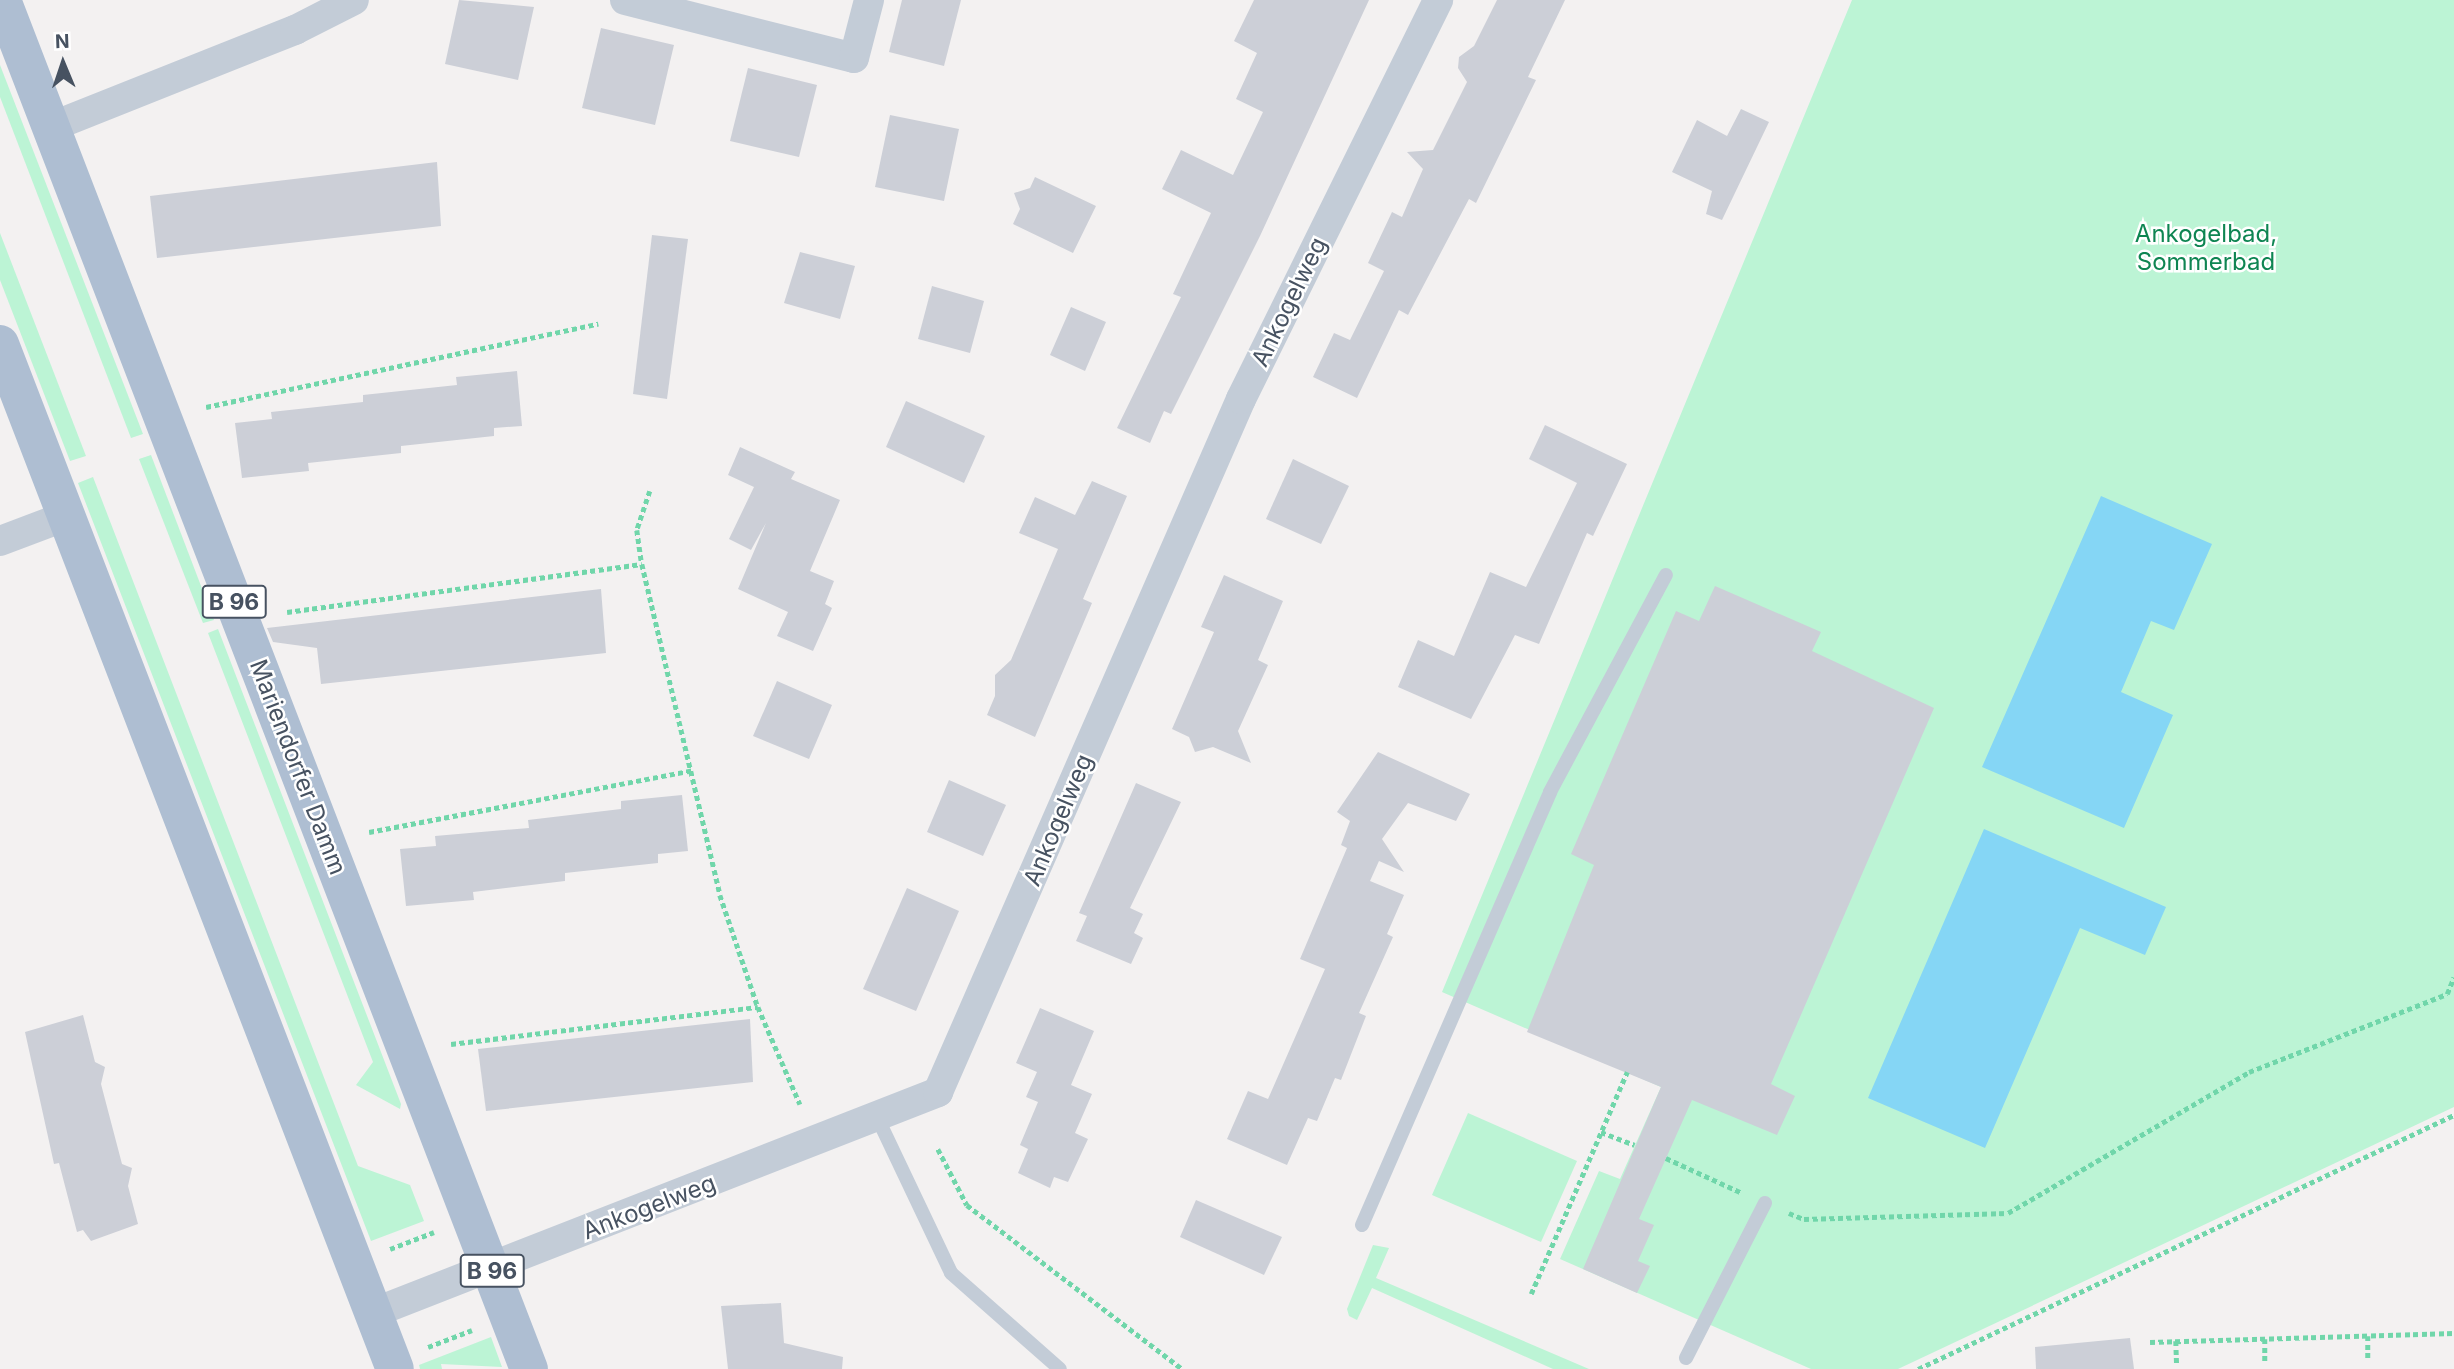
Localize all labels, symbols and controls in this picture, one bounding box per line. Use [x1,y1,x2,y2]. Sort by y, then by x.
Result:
north arrow [28,28,98,98]
text: N [55,30,70,53]
park label: Ankogelbad, Sommerbad [2135,220,2277,276]
street label: Ankogelweg [1245,233,1333,371]
road number: B 96 [201,582,267,622]
street label: Mariendorfer Damm [244,655,352,879]
street label: Ankogelweg [1017,750,1099,890]
street label: Ankogelweg [578,1168,720,1246]
road number: B 96 [459,1252,525,1290]

